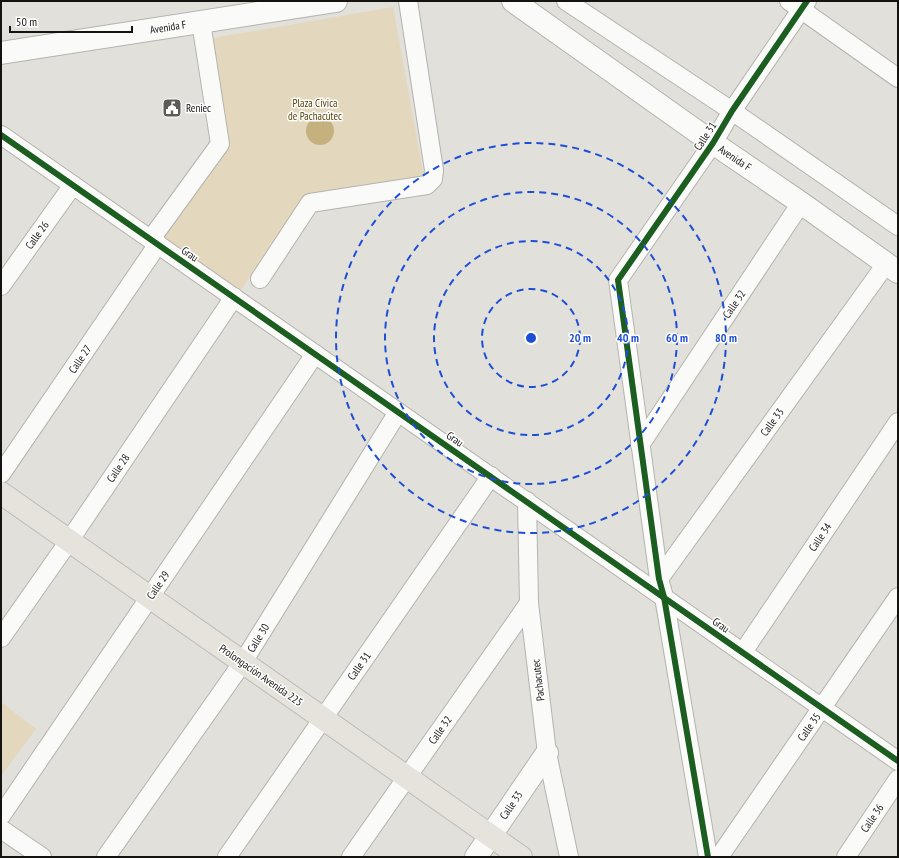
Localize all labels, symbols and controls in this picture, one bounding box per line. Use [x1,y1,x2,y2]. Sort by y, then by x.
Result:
scale bar [10,8,132,34]
text: 50 m [16,14,37,29]
street label: Avenida F [149,17,188,37]
park label: Plaza Cívica de Pachacútec [288,96,342,123]
public building icon: Reniec [161,97,183,119]
place label: Reniec [186,101,211,115]
street label: Calle 31 [691,119,719,153]
street label: Avenida F [716,142,755,174]
street label: Calle 26 [22,218,52,252]
street label: Grau [179,243,201,265]
street label: Calle 32 [719,287,749,321]
text: 20 m [569,330,591,345]
text: 40 m [617,330,639,345]
text: 60 m [666,330,688,345]
text: 80 m [715,330,737,345]
centre of rings [524,331,538,345]
street label: Calle 27 [65,342,95,376]
street label: Calle 33 [757,405,787,439]
street label: Grau [444,428,466,450]
street label: Calle 28 [103,451,133,485]
street label: Calle 34 [805,520,835,554]
street label: Calle 29 [143,568,173,602]
street label: Grau [710,614,732,636]
street label: Calle 30 [244,621,272,655]
street label: Prolongación Avenida 225 [216,641,306,709]
street label: Calle 31 [344,649,374,683]
street label: Pachacutec [528,658,548,702]
street label: Calle 35 [794,710,824,744]
street label: Calle 32 [425,713,455,747]
street label: Calle 33 [496,788,526,822]
street label: Calle 36 [857,801,887,835]

